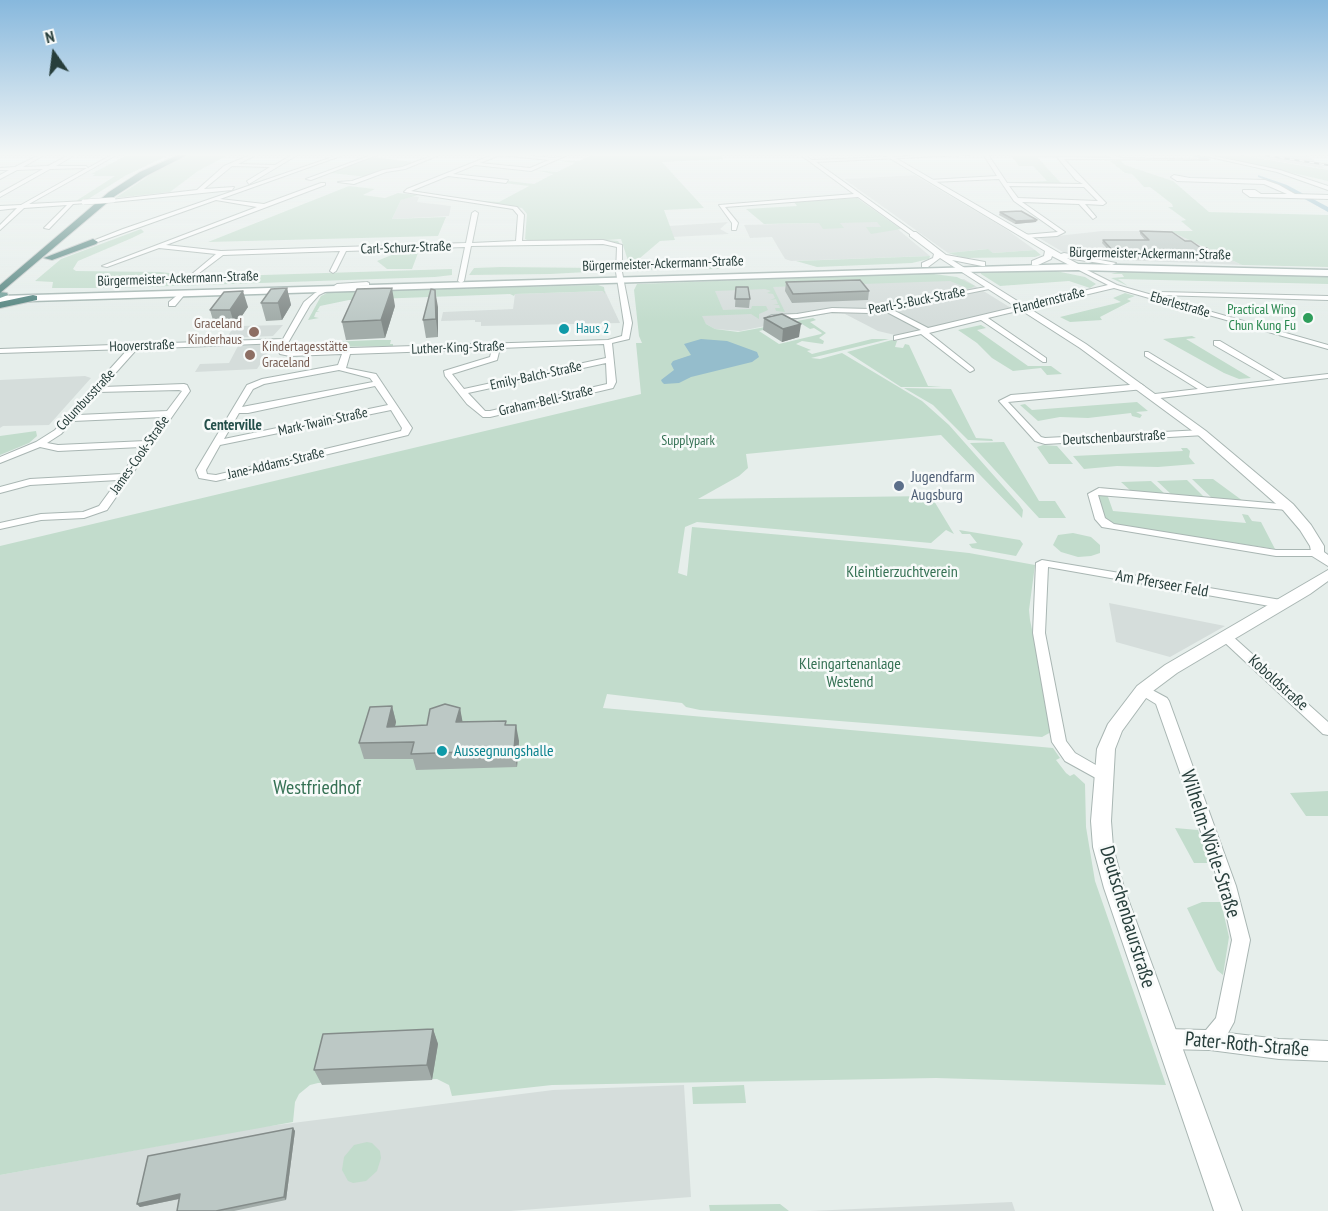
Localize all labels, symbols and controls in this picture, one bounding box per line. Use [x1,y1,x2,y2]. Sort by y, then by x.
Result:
north arrow [24,24,84,84]
text: N [43,26,56,47]
street label: Carl-Schurz-Straße [360,238,452,258]
street label: Bürgermeister-Ackermann-Straße [1069,244,1231,264]
street label: Bürgermeister-Ackermann-Straße [582,253,744,275]
street label: Bürgermeister-Ackermann-Straße [97,268,259,290]
street label: Pearl-S.-Buck-Straße [867,283,967,319]
street label: Flandernstraße [1011,284,1087,318]
street label: Eberlestraße [1148,288,1212,322]
place label: Practical Wing Chun Kung Fu [1227,302,1296,334]
marker: Practical Wing Chun Kung Fu [1301,311,1315,325]
place label: Graceland Kinderhaus [188,316,242,348]
place label: Haus 2 [576,321,609,337]
marker: Haus 2 [557,322,571,336]
marker: Graceland Kinderhaus [247,325,261,339]
street label: Hooverstraße [109,336,175,356]
street label: Luther-King-Straße [411,338,505,358]
place label: Kindertagesstätte Graceland [262,339,348,372]
marker: Kindertagesstätte Graceland [243,348,257,362]
street label: Emily-Balch-Straße [489,358,583,394]
street label: Columbusstraße [53,366,119,434]
street label: Graham-Bell-Straße [497,382,595,420]
street label: Mark-Twain-Straße [277,404,369,440]
street label: James-Cook-Straße [107,413,173,497]
district label: Centerville [204,417,262,435]
street label: Deutschenbaurstraße [1062,427,1166,449]
park label: Supplypark [661,433,715,449]
street label: Jane-Addams-Straße [226,445,326,483]
place label: Jugendfarm Augsburg [911,467,975,505]
marker: Jugendfarm Augsburg [892,479,906,493]
park label: Kleintierzuchtverein [846,562,958,582]
street label: Am Pferseer Feld [1114,566,1210,602]
street label: Koboldstraße [1244,651,1312,715]
park label: Kleingartenanlage Westend [799,654,901,692]
place label: Aussegnungshalle [454,741,554,761]
marker: Aussegnungshalle [435,744,449,758]
street label: Wilhelm-Wörle-Straße [1175,767,1245,921]
park label: Westfriedhof [273,776,361,800]
street label: Deutschenbaurstraße [1094,843,1160,991]
street label: Pater-Roth-Straße [1184,1028,1310,1062]

